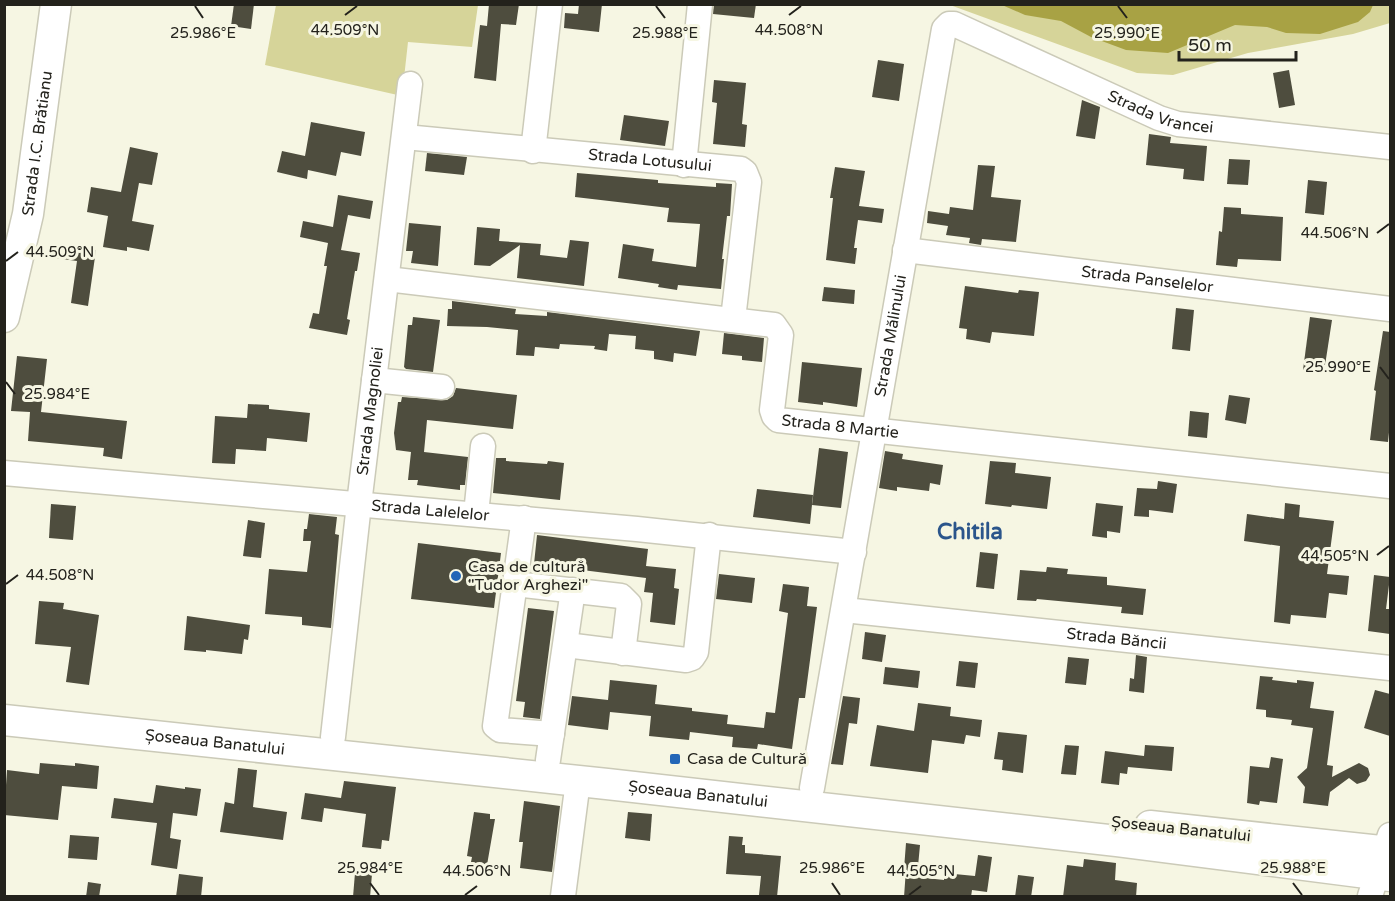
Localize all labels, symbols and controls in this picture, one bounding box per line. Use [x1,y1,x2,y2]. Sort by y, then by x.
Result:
text: 44.509°N [311,21,379,39]
text: 44.508°N [755,21,823,39]
text: 25.986°E [170,24,236,42]
text: 25.988°E [632,24,698,42]
text: 25.990°E [1094,24,1160,42]
scale bar [1179,24,1296,62]
text: 50 m [1188,34,1232,56]
street label: Strada I.C. Brătianu [18,70,57,217]
street label: Strada Vrancei [1104,86,1214,138]
street label: Strada Lotusului [587,144,713,176]
text: 44.506°N [1301,224,1369,242]
text: 44.509°N [26,243,94,261]
street label: Strada Panselelor [1080,262,1215,298]
street label: Strada Mălinului [870,273,911,398]
street label: Strada Magnoliei [353,346,388,476]
text: 25.990°E [1305,358,1371,376]
text: 25.984°E [24,385,90,403]
street label: Strada 8 Martie [780,410,900,443]
street label: Strada Lalelelor [371,496,491,526]
district label: Chitila [937,519,1003,545]
text: 44.505°N [1301,547,1369,565]
place label: Casa de cultură "Tudor Arghezi" [468,557,588,595]
text: 44.508°N [26,566,94,584]
marker: Casa de cultură "Tudor Arghezi" [449,569,463,583]
street label: Strada Băncii [1065,624,1167,654]
street label: Șoseaua Banatului [144,725,286,760]
place label: Casa de Cultură [687,749,807,769]
marker: Casa de Cultură [668,752,682,766]
street label: Șoseaua Banatului [627,776,769,812]
street label: Șoseaua Banatului [1110,812,1252,846]
text: 25.984°E [337,859,403,877]
text: 25.986°E [799,859,865,877]
text: 25.988°E [1260,859,1326,877]
text: 44.506°N [443,862,511,880]
text: 44.505°N [887,862,955,880]

